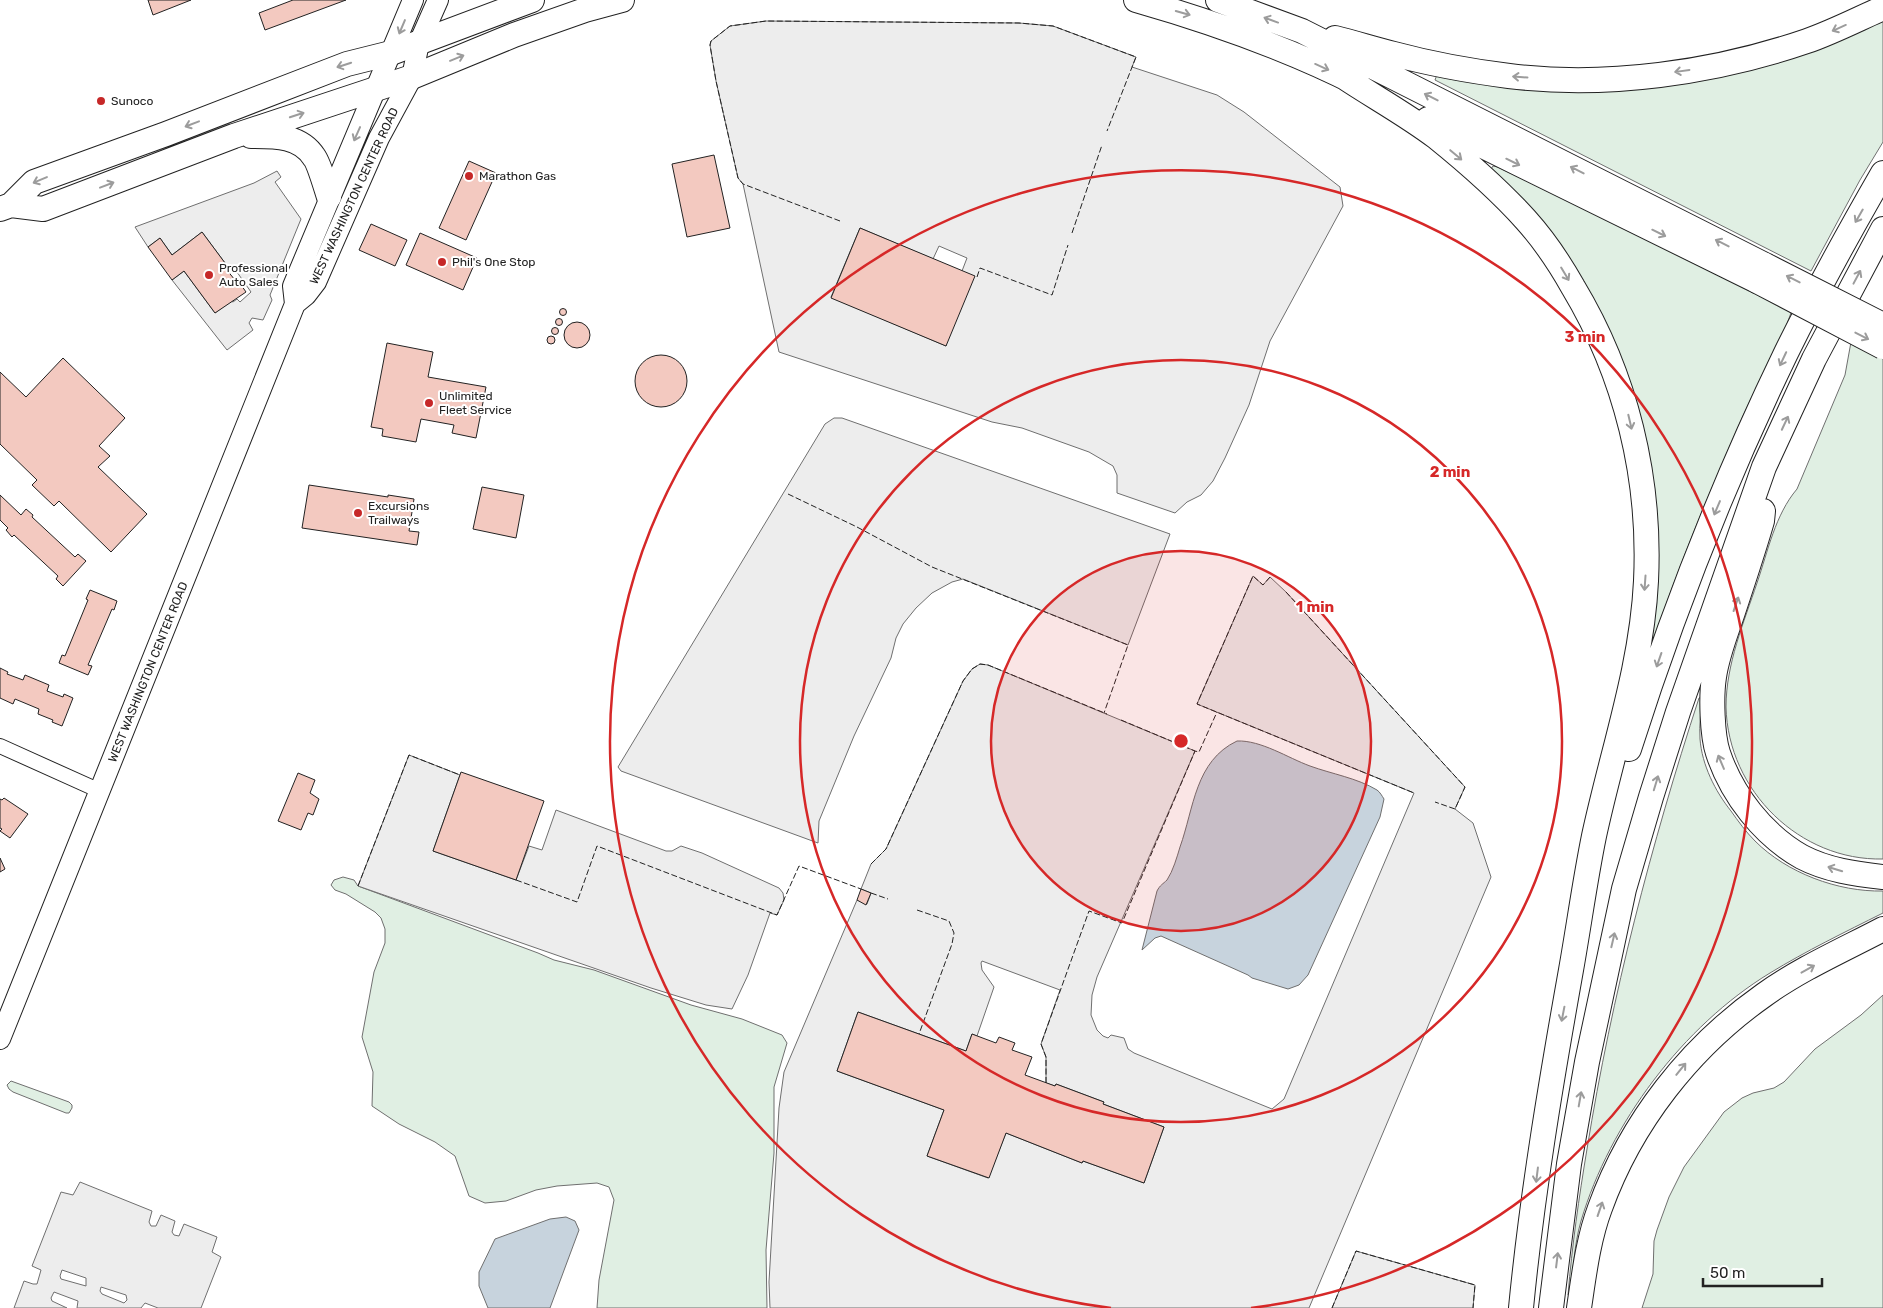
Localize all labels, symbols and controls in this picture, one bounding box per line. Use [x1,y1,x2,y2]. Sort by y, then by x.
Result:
one-way arrow [1175,9,1191,19]
one-way arrow [1264,15,1279,24]
one-way arrow [397,19,407,34]
one-way arrow [1832,24,1847,34]
one-way arrow [449,53,464,62]
one-way arrow [336,61,352,71]
one-way arrow [1314,63,1329,72]
one-way arrow [1675,66,1691,76]
one-way arrow [1513,72,1529,82]
one-way arrow [1424,92,1439,102]
place label: Sunoco [111,94,153,108]
marker: Sunoco [95,95,107,107]
street label: WEST WASHINGTON CENTER ROAD [307,105,401,287]
one-way arrow [289,110,305,120]
one-way arrow [185,119,200,129]
one-way arrow [351,126,361,141]
one-way arrow [1449,149,1462,160]
one-way arrow [1505,158,1520,167]
one-way arrow [1570,165,1585,174]
place label: Marathon Gas [479,169,556,183]
marker: Marathon Gas [463,170,475,182]
one-way arrow [33,176,48,185]
one-way arrow [99,180,114,189]
one-way arrow [1854,208,1864,223]
one-way arrow [1651,229,1666,238]
one-way arrow [1715,238,1730,247]
place label: Phil's One Stop [452,255,536,269]
marker: Phil's One Stop [436,256,448,268]
place label: Professional Auto Sales [219,261,288,289]
one-way arrow [1561,266,1571,280]
marker: Professional Auto Sales [203,269,215,281]
one-way arrow [1853,270,1862,285]
one-way arrow [1786,274,1801,283]
text: 3 min [1565,328,1605,346]
one-way arrow [1854,332,1869,341]
one-way arrow [1778,352,1788,367]
place label: Unlimited Fleet Service [439,389,512,417]
marker: Unlimited Fleet Service [423,397,435,409]
one-way arrow [1626,414,1635,430]
one-way arrow [1780,416,1790,431]
text: 2 min [1430,463,1470,481]
place label: Excursions Trailways [368,499,429,527]
one-way arrow [1711,500,1721,515]
marker: Excursions Trailways [352,507,364,519]
one-way arrow [1641,575,1650,591]
street label: WEST WASHINGTON CENTER ROAD [105,580,191,764]
one-way arrow [1731,596,1741,612]
text: 1 min [1296,598,1334,616]
one-way arrow [1654,652,1663,667]
centre of rings [1172,732,1190,750]
one-way arrow [1716,754,1725,769]
one-way arrow [1651,775,1661,791]
one-way arrow [1827,864,1843,874]
one-way arrow [1609,932,1618,948]
one-way arrow [1800,964,1815,974]
one-way arrow [1557,1006,1567,1022]
one-way arrow [1675,1063,1686,1076]
one-way arrow [1576,1091,1586,1107]
one-way arrow [1532,1167,1542,1183]
one-way arrow [1596,1202,1605,1217]
one-way arrow [1552,1252,1562,1268]
scale bar [1703,1256,1822,1288]
text: 50 m [1710,1264,1745,1282]

